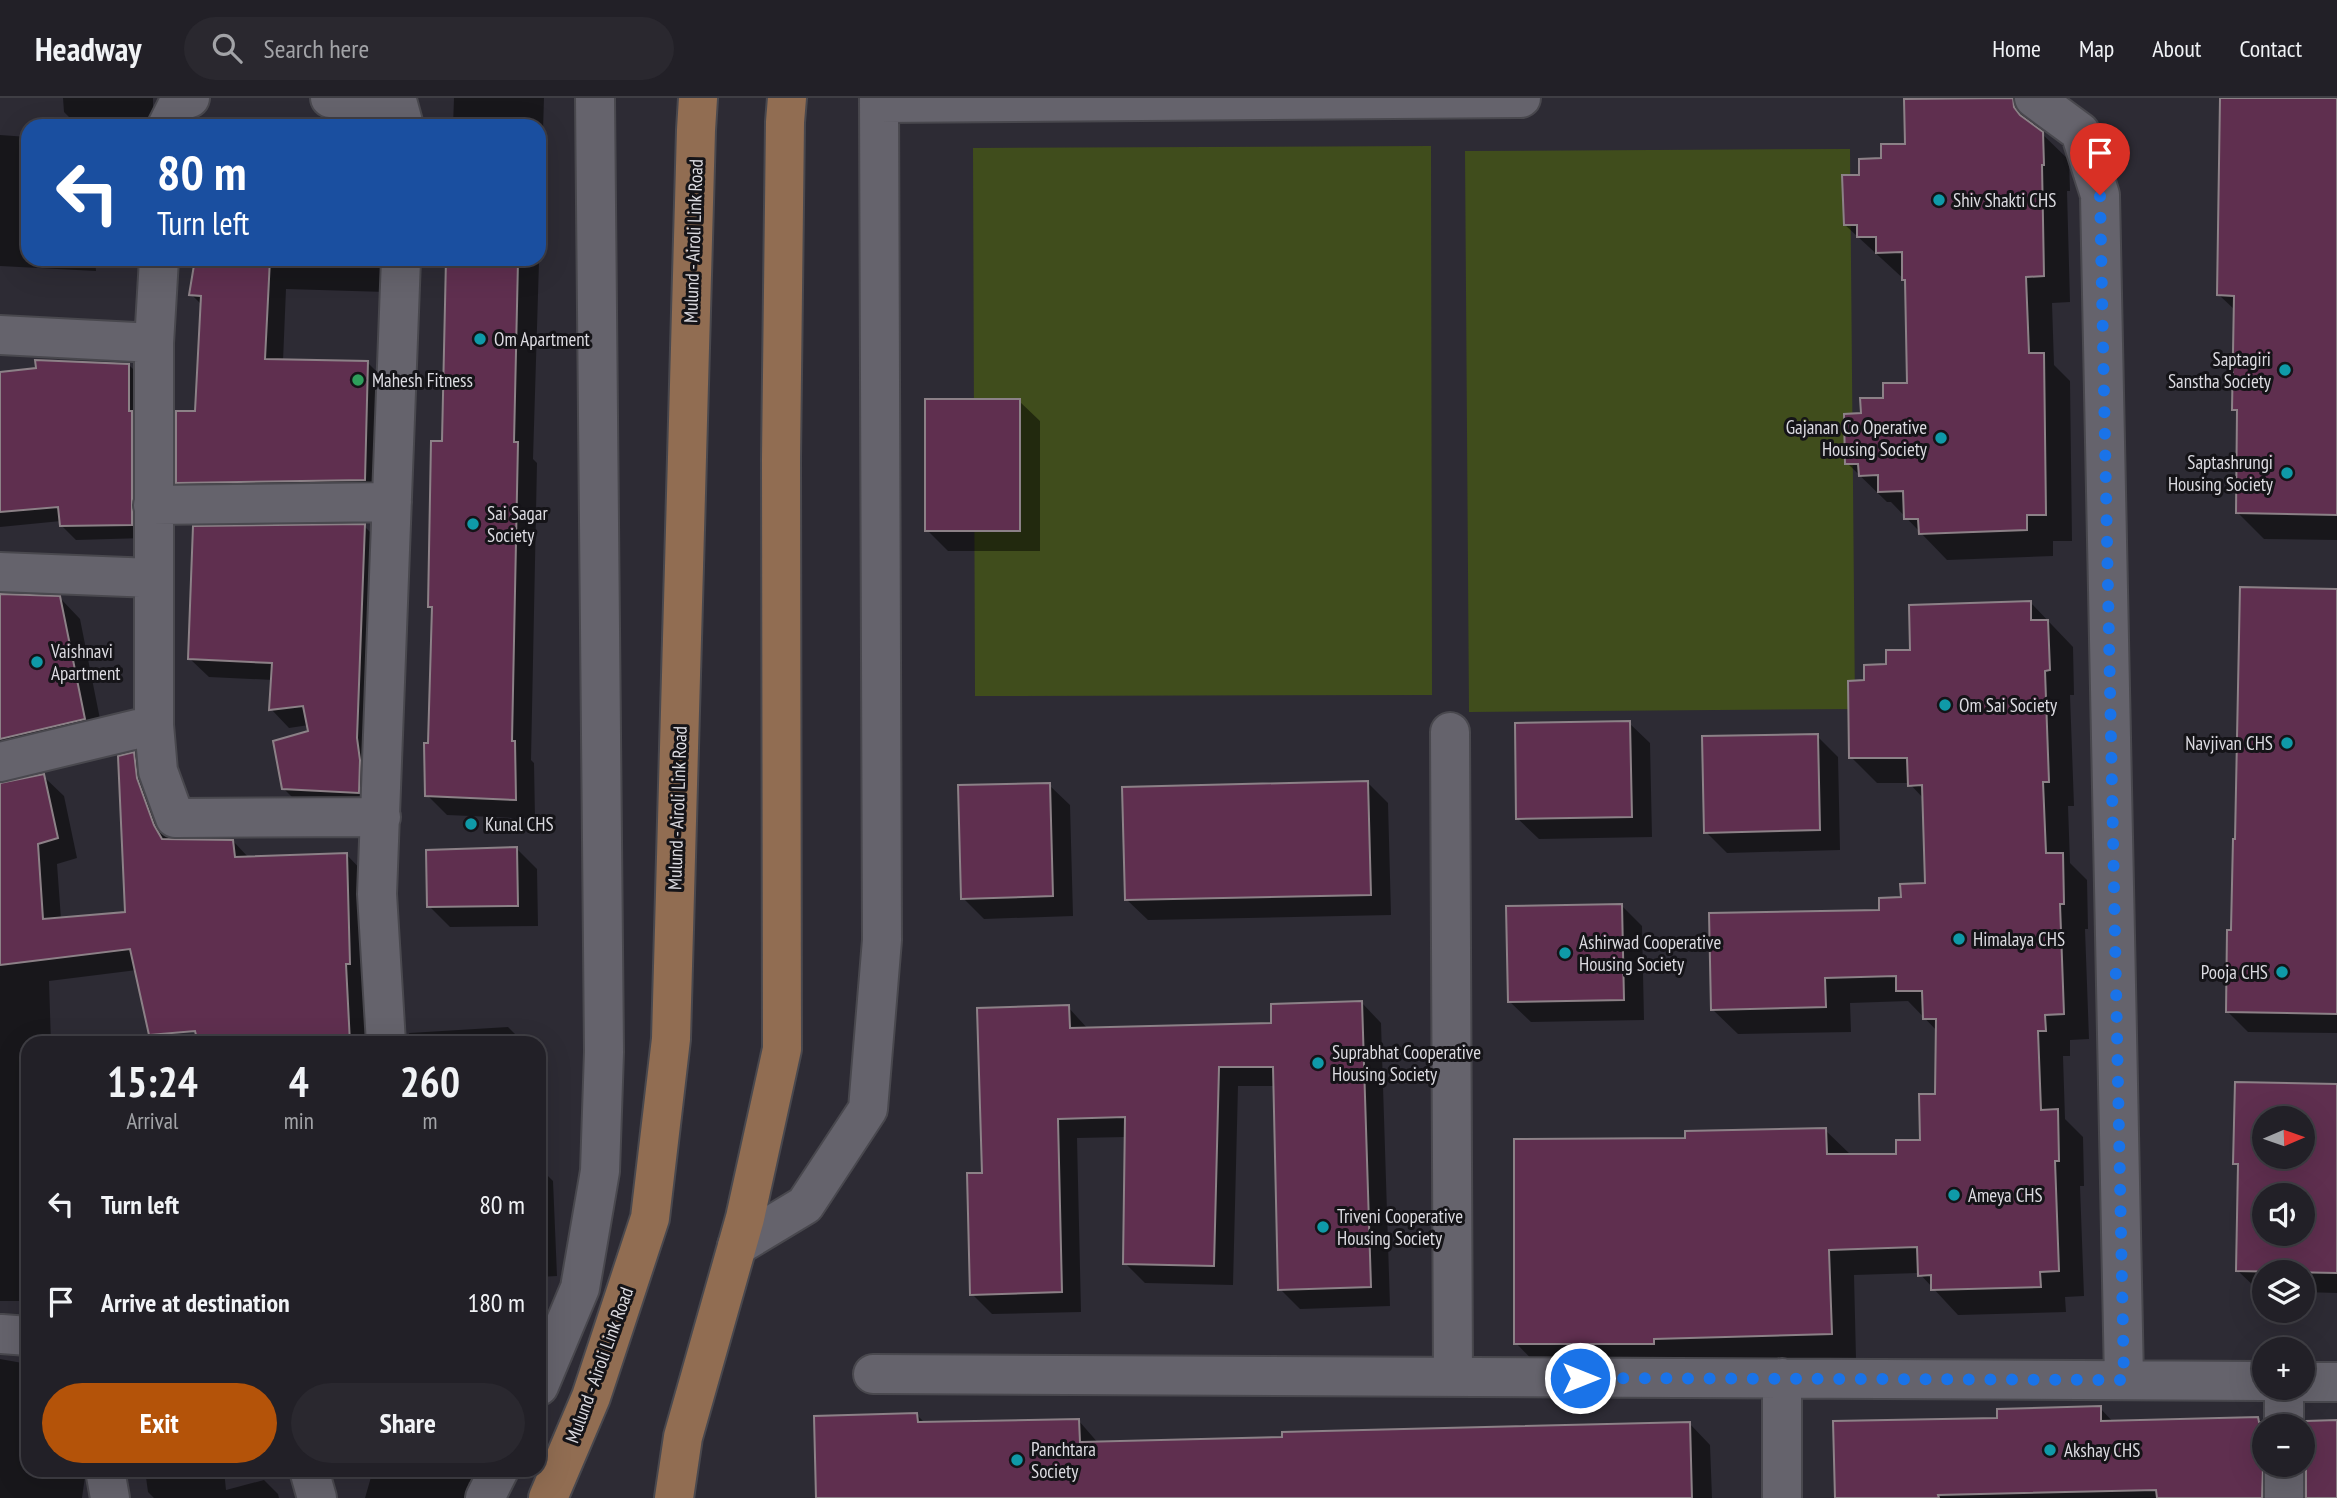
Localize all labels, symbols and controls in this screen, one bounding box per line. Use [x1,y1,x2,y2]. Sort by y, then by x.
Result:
search box [184,17,674,80]
text: Headway [35,27,142,70]
icon: search [208,29,246,67]
text: Search here [264,32,369,65]
text: Home [1992,33,2041,64]
text: Map [2079,33,2114,64]
text: About [2152,33,2201,64]
text: Contact [2239,33,2302,64]
pin [2070,123,2130,195]
icon: arrive [2081,134,2119,172]
text: 80 m [157,140,246,204]
icon: left [42,147,133,238]
street label: Mulund - Airoli Link Road [678,159,708,323]
place label: Shiv Shakti CHS [1953,188,2056,212]
marker: Shiv Shakti CHS [1931,192,1947,208]
text: Turn left [157,202,249,244]
place label: Om Apartment [494,327,591,351]
marker: Om Apartment [472,331,488,347]
place label: Saptagiri Sanstha Society [2168,347,2272,393]
marker: Saptagiri Sanstha Society [2277,362,2293,378]
place label: Mahesh Fitness [372,368,473,392]
marker: Mahesh Fitness [350,372,366,388]
place label: Gajanan Co Operative Housing Society [1786,415,1928,461]
marker: Gajanan Co Operative Housing Society [1933,430,1949,446]
place label: Saptashrungi Housing Society [2168,450,2274,496]
marker: Saptashrungi Housing Society [2279,465,2295,481]
place label: Sai Sagar Society [487,501,548,547]
marker: Sai Sagar Society [465,516,481,532]
place label: Vaishnavi Apartment [50,639,121,685]
marker: Vaishnavi Apartment [29,654,45,670]
place label: Om Sai Society [1959,693,2058,717]
marker: Om Sai Society [1937,697,1953,713]
street label: Mulund - Airoli Link Road [662,726,692,890]
place label: Navjivan CHS [2185,731,2273,755]
marker: Navjivan CHS [2279,735,2295,751]
place label: Kunal CHS [485,812,554,836]
marker: Kunal CHS [463,816,479,832]
place label: Himalaya CHS [1973,927,2065,951]
place label: Ashirwad Cooperative Housing Society [1579,930,1721,976]
marker: Himalaya CHS [1951,931,1967,947]
marker: Ashirwad Cooperative Housing Society [1557,945,1573,961]
place label: Pooja CHS [2201,960,2268,984]
marker: Pooja CHS [2274,964,2290,980]
place label: Suprabhat Cooperative Housing Society [1332,1040,1481,1086]
text: 15:24 [107,1054,198,1109]
text: 4 [289,1054,309,1109]
text: 260 [400,1054,460,1109]
marker: Suprabhat Cooperative Housing Society [1310,1055,1326,1071]
text: Arrival [126,1106,178,1135]
text: min [284,1106,314,1135]
text: m [422,1106,437,1135]
north arrow [2252,1106,2315,1169]
map controls [2252,1106,2315,1477]
place label: Ameya CHS [1968,1183,2043,1207]
button: sound [2252,1183,2315,1246]
icon: left [42,1185,80,1223]
marker: Ameya CHS [1946,1187,1962,1203]
text: Turn left [101,1188,179,1221]
text: 80 m [479,1188,525,1221]
place label: Triveni Cooperative Housing Society [1337,1204,1463,1250]
marker: Triveni Cooperative Housing Society [1315,1219,1331,1235]
button: layers [2252,1260,2315,1323]
icon: arrive [42,1283,80,1321]
street label: Mulund - Airoli Link Road [560,1284,638,1446]
text: Arrive at destination [101,1286,290,1319]
text: 180 m [467,1286,525,1319]
button: + [2252,1337,2315,1400]
position arrow [1543,1341,1617,1415]
button: Exit [42,1383,277,1463]
button: Share [291,1383,525,1463]
button: − [2252,1414,2315,1477]
place label: Panchtara Society [1031,1437,1096,1483]
place label: Akshay CHS [2064,1438,2140,1462]
marker: Akshay CHS [2042,1442,2058,1458]
marker: Panchtara Society [1009,1452,1025,1468]

